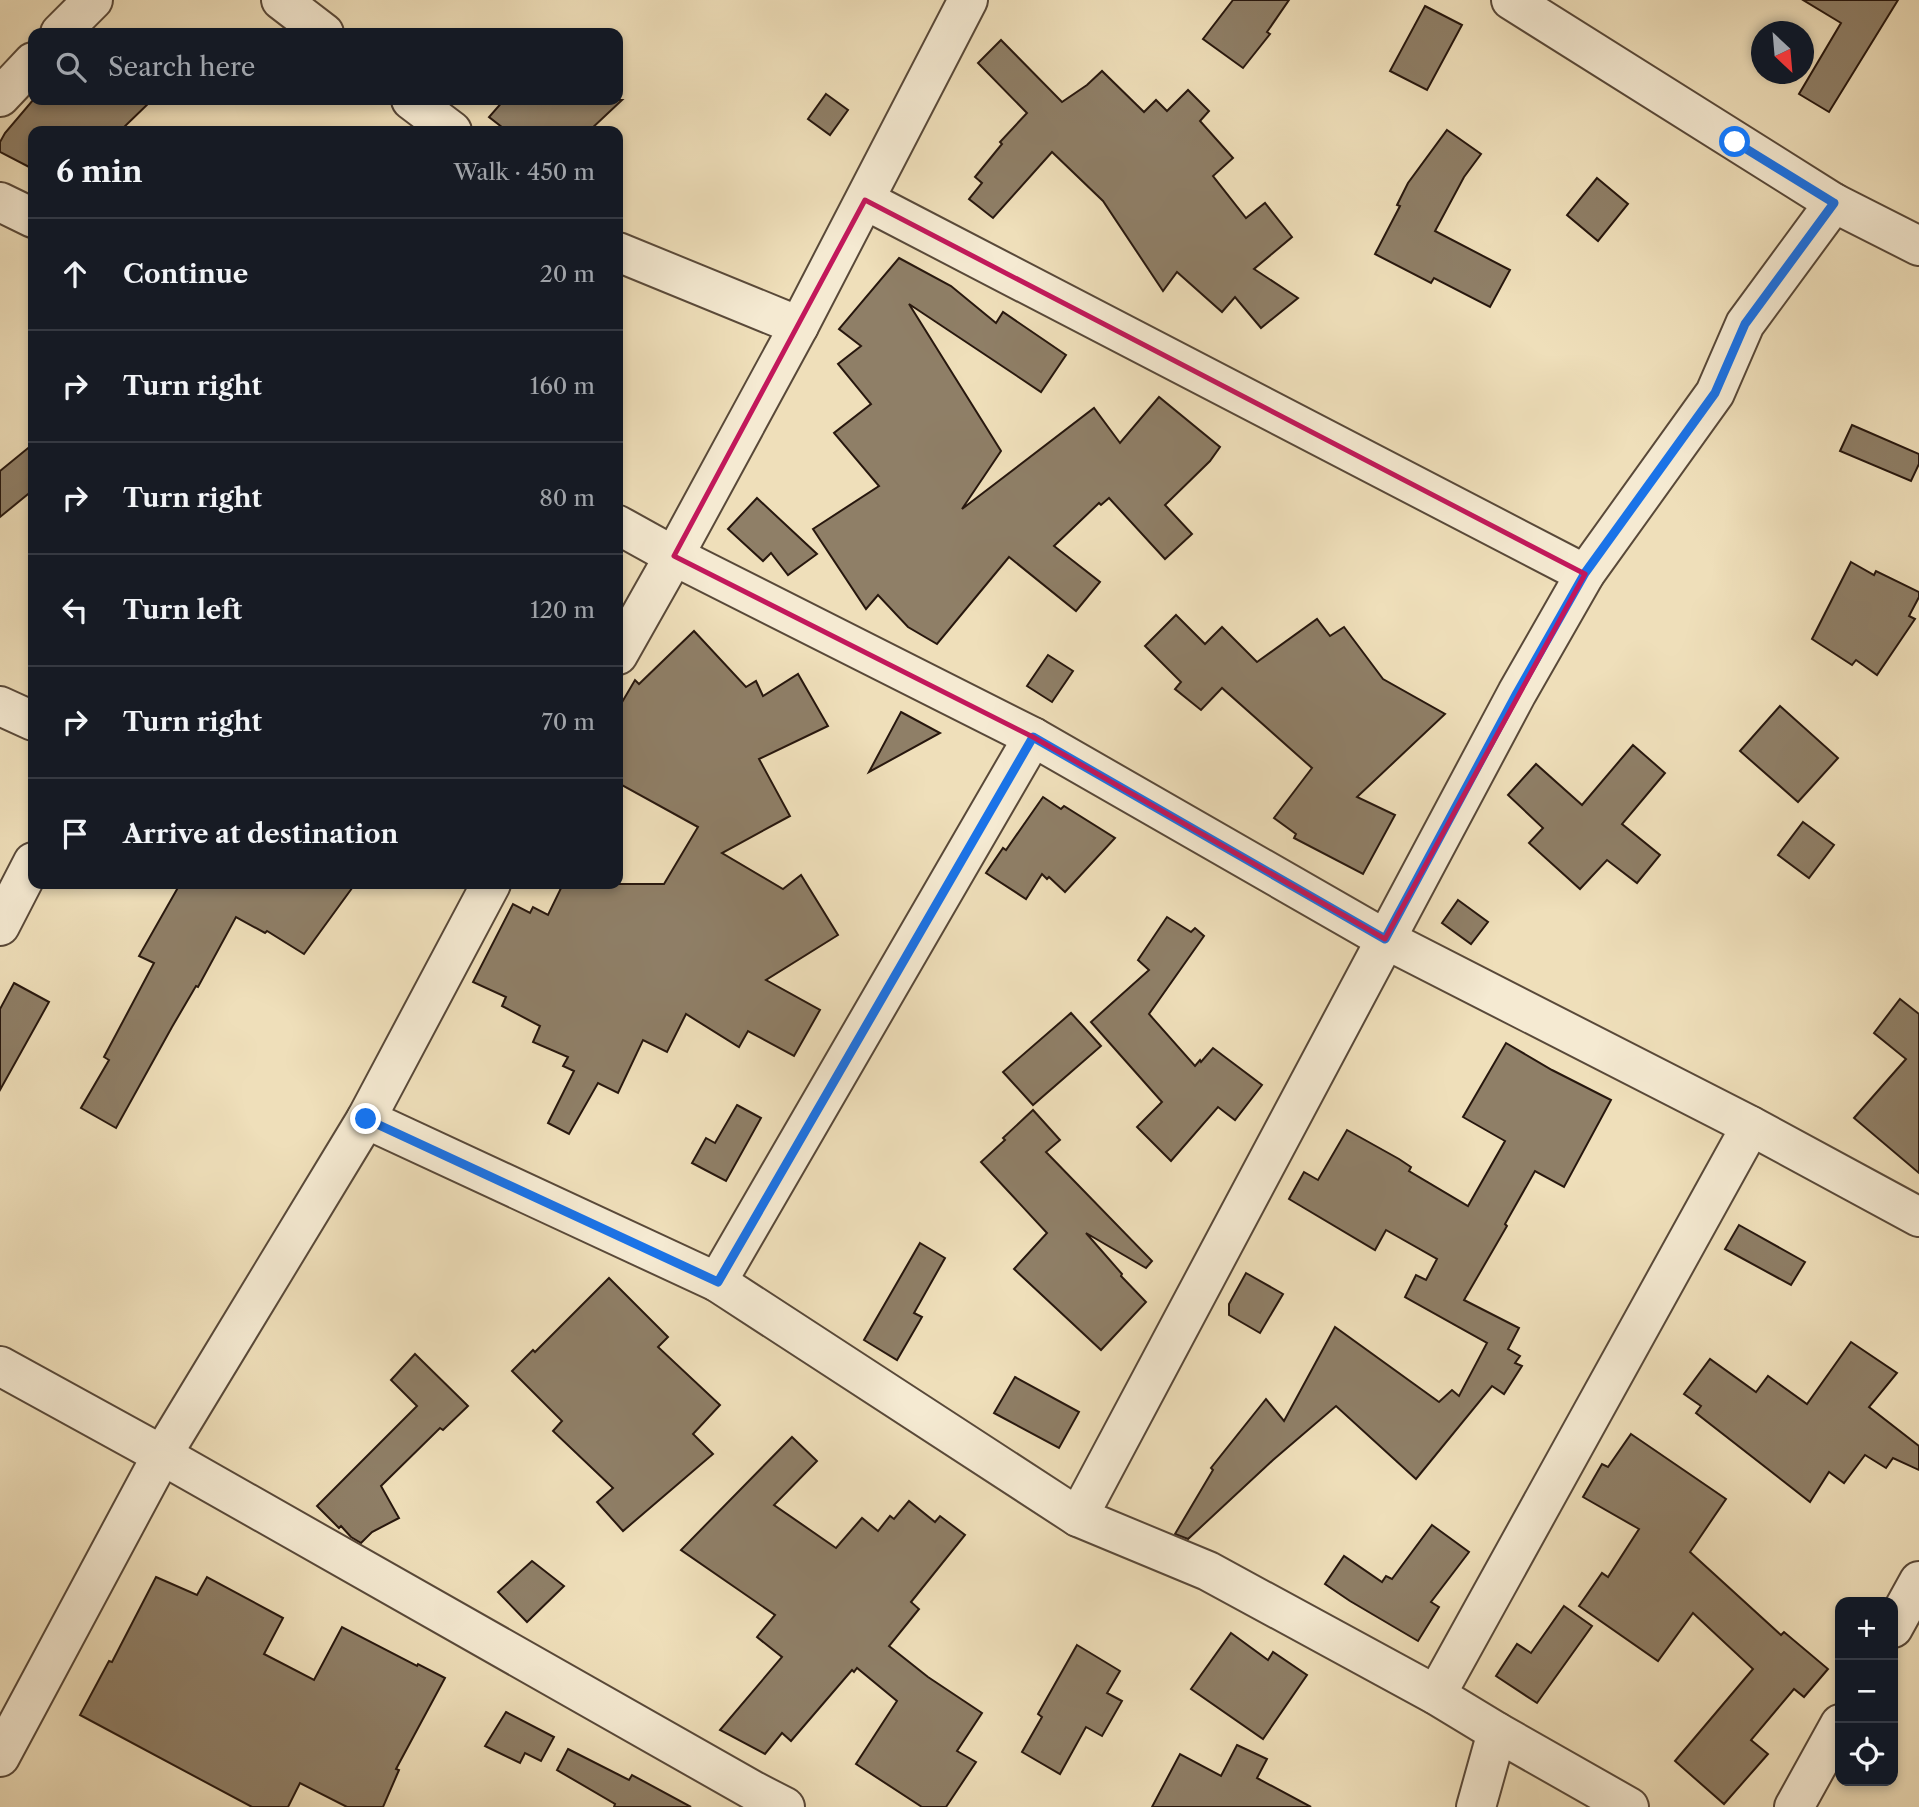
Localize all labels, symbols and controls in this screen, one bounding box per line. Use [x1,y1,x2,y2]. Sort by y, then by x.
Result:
north arrow [1751,21,1814,84]
search box [28,28,623,105]
icon: search [52,48,90,86]
text: Search here [108,51,255,83]
route start [1719,126,1750,157]
text: 6 min [56,153,143,190]
text: Walk · 450 m [453,158,595,186]
icon: ahead [56,255,94,293]
text: Continue [123,258,248,290]
text: 20 m [540,260,595,288]
icon: right [56,367,94,405]
text: Turn right [123,370,262,402]
text: 160 m [530,372,595,400]
icon: right [56,479,94,517]
text: Turn right [123,482,262,514]
text: 80 m [539,484,595,512]
icon: left [56,591,94,629]
text: Turn left [123,594,242,626]
text: 120 m [530,596,595,624]
icon: right [56,703,94,741]
text: Turn right [123,706,262,738]
text: 70 m [542,708,595,736]
icon: arrive [56,815,94,853]
text: Arrive at destination [123,818,398,850]
route end [350,1103,381,1134]
map controls [1835,1597,1898,1786]
button: + [1835,1597,1898,1660]
button: − [1835,1660,1898,1723]
button: locate [1835,1723,1898,1786]

